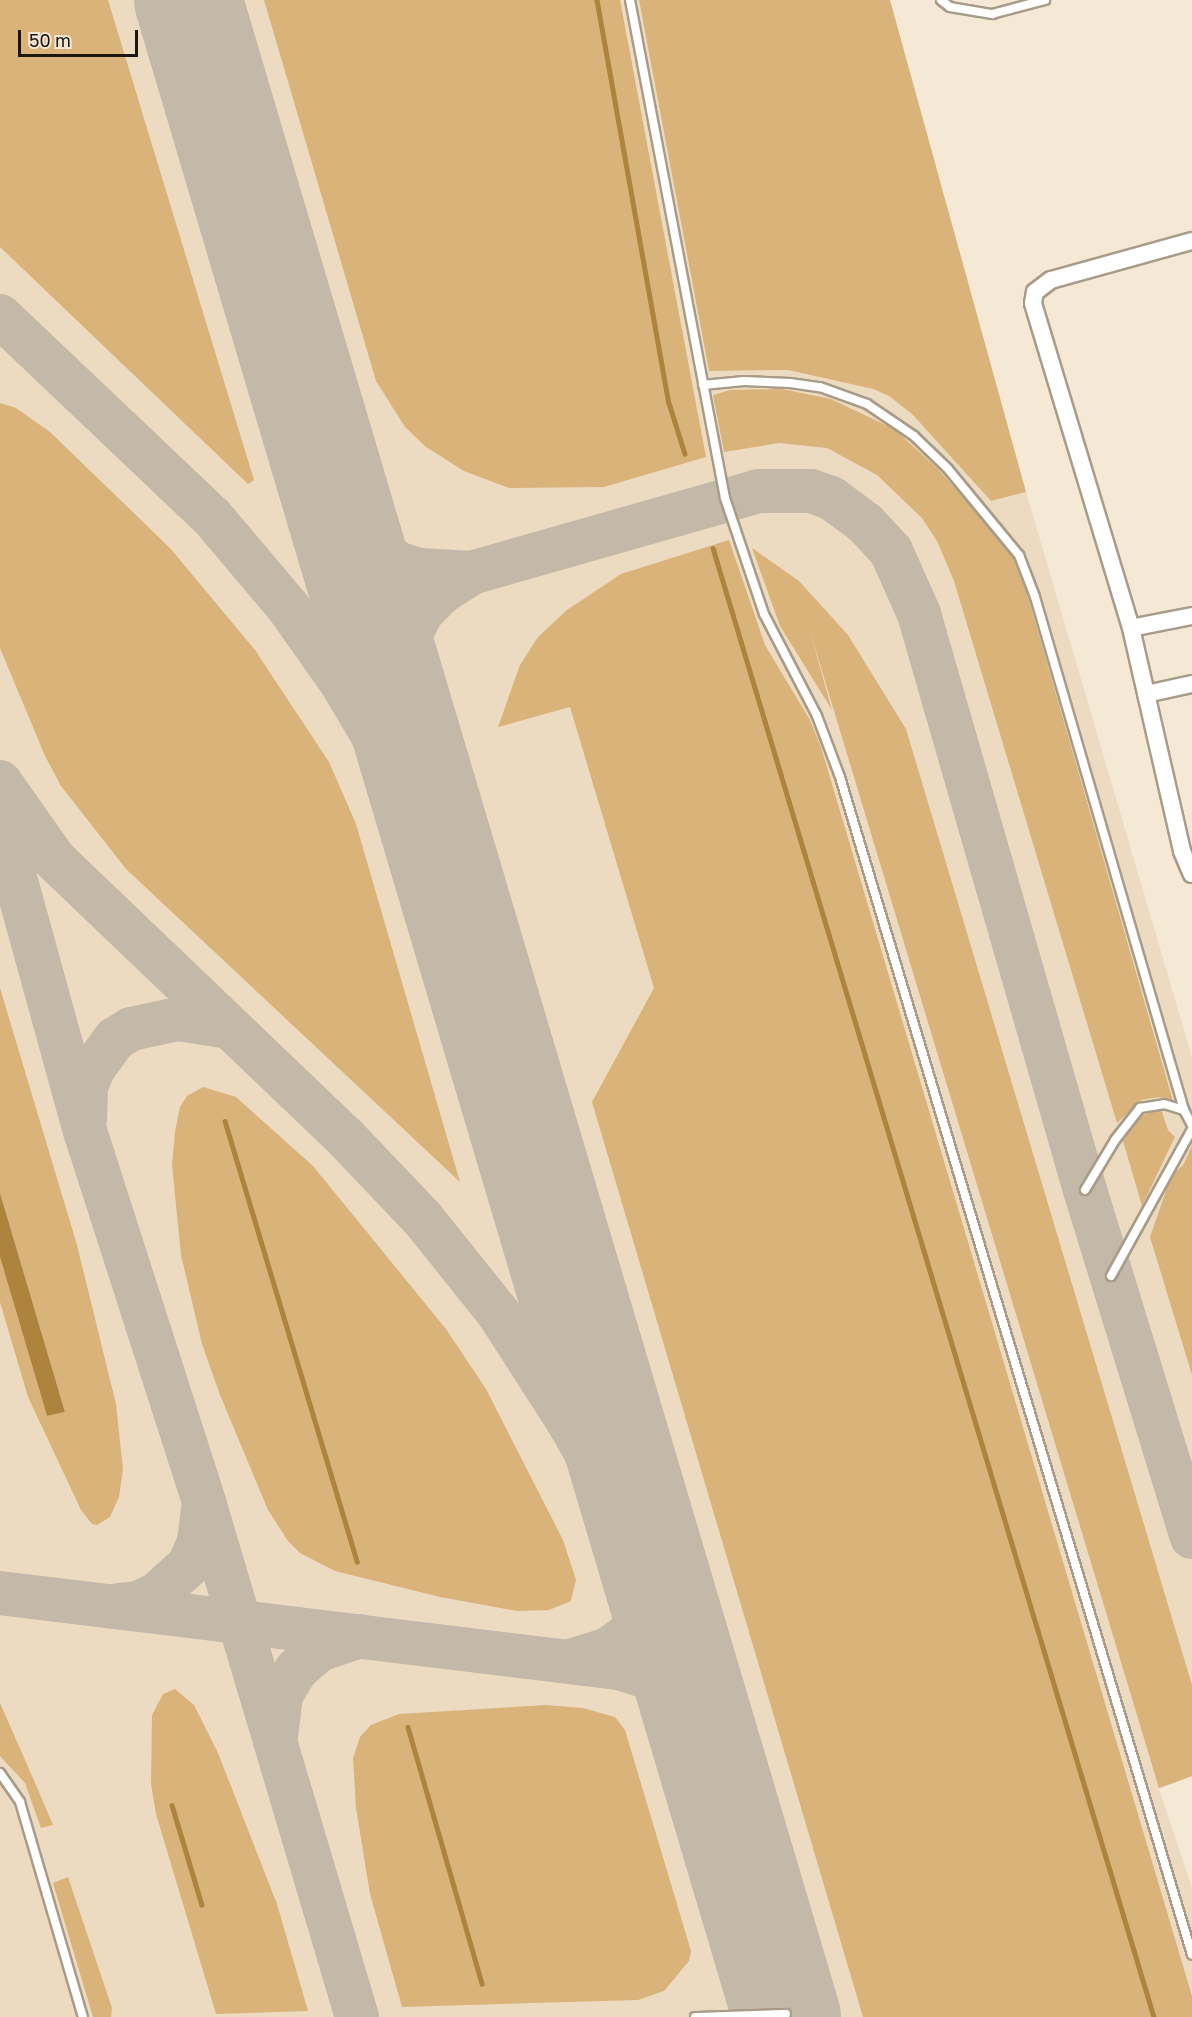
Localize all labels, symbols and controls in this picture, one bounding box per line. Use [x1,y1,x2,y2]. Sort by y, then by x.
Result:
scale bar [21,18,141,56]
text: 50 m [29,29,71,51]

